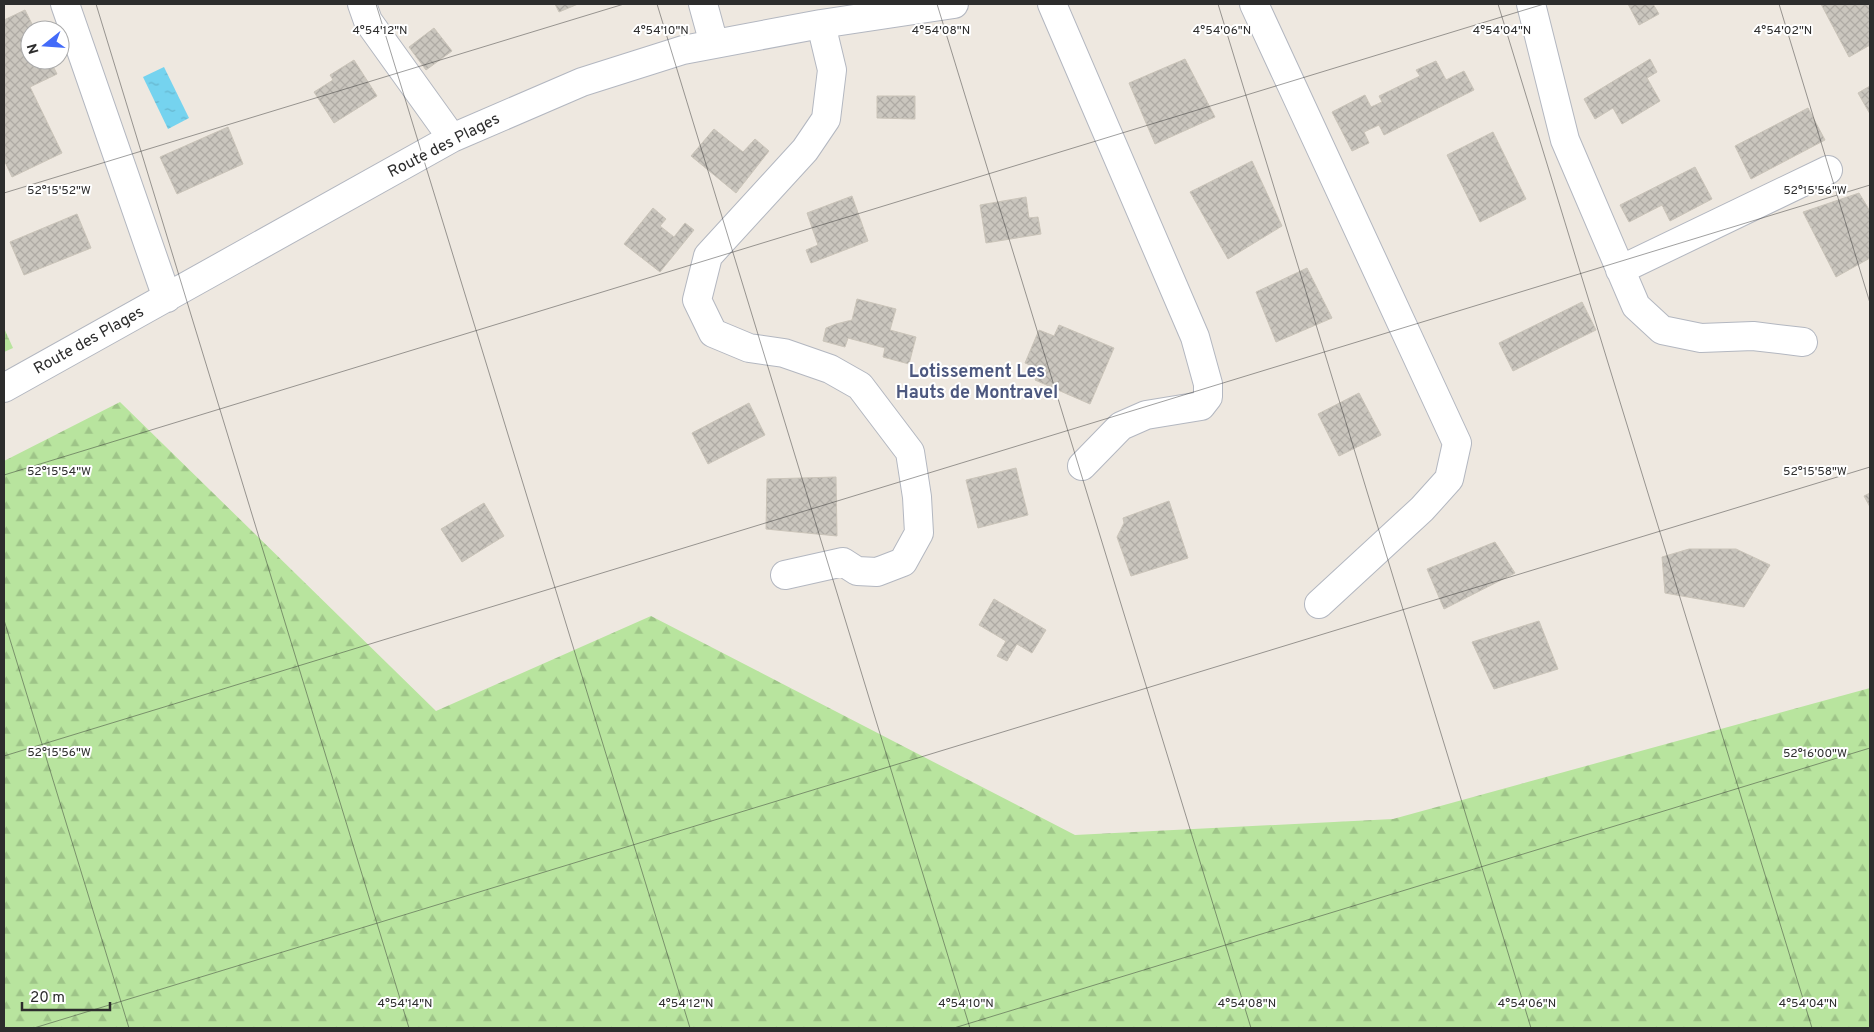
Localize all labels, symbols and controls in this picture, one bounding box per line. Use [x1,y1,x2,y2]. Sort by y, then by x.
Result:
north arrow [20,20,70,70]
text: 4°54'12"N [352,23,408,39]
text: 4°54'10"N [633,23,689,39]
text: 4°54'08"N [912,23,970,39]
text: 4°54'06"N [1193,23,1251,39]
text: 4°54'04"N [1473,23,1531,39]
text: 4°54'02"N [1754,23,1812,39]
text: N [24,41,44,56]
street label: Route des Plages [385,109,503,183]
text: 52°15'52"W [27,183,91,199]
text: 52°15'56"W [1783,183,1847,199]
street label: Route des Plages [30,302,148,380]
district label: Lotissement Les Hauts de Montravel [896,361,1058,405]
text: 52°15'54"W [27,464,91,480]
text: 52°15'58"W [1783,464,1847,480]
text: 52°15'56"W [27,745,91,761]
text: 52°16'00"W [1783,746,1847,762]
scale bar [22,980,110,1012]
text: 20 m [30,989,65,1008]
text: 4°54'14"N [377,996,433,1012]
text: 4°54'12"N [658,996,714,1012]
text: 4°54'10"N [938,996,994,1012]
text: 4°54'08"N [1218,996,1276,1012]
text: 4°54'06"N [1498,996,1556,1012]
text: 4°54'04"N [1779,996,1837,1012]

